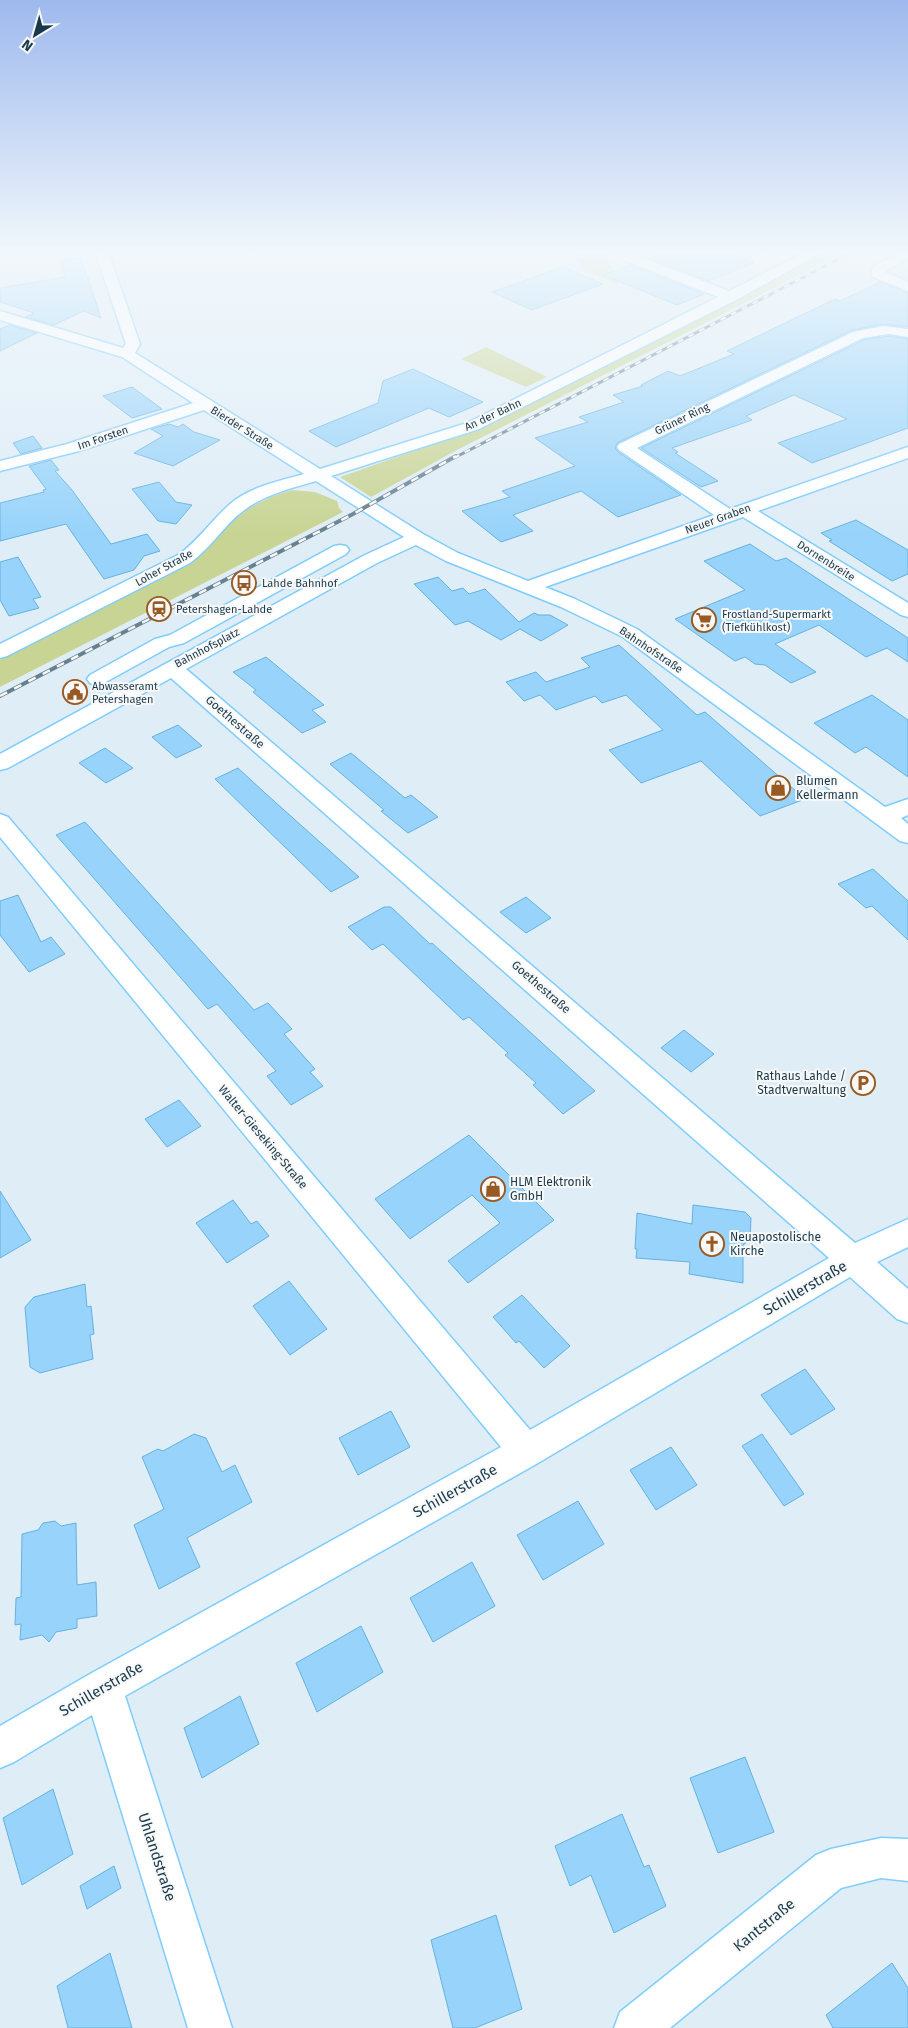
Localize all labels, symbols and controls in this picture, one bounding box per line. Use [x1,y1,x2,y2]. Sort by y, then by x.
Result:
north arrow [10,10,60,60]
text: N [19,35,36,55]
street label: An der Bahn [463,396,523,434]
street label: Grüner Ring [653,400,712,438]
street label: Bierder Straße [208,403,276,453]
street label: Im Forsten [76,423,130,453]
street label: Neuer Graben [683,501,753,537]
street label: Dornenbreite [795,538,857,584]
street label: Loher Straße [133,547,195,589]
bus stop icon: Lahde Bahnhof [231,570,257,596]
place label: Lahde Bahnhof [262,577,339,590]
station icon: Petershagen-Lahde [146,596,172,622]
place label: Petershagen-Lahde [176,603,272,616]
supermarket icon: Frostland-Supermarkt (Tiefkühlkost) [691,607,717,633]
place label: Frostland-Supermarkt (Tiefkühlkost) [722,608,831,634]
street label: Bahnhofstraße [617,624,685,676]
street label: Bahnhofsplatz [172,625,242,671]
public building icon: Abwasseramt Petershagen [62,679,88,705]
place label: Abwasseramt Petershagen [92,680,158,706]
street label: Goethestraße [203,693,267,751]
place label: Blumen Kellermann [796,774,858,802]
shop icon: Blumen Kellermann [765,775,791,801]
street label: Goethestraße [509,958,573,1016]
place label: Rathaus Lahde / Stadtverwaltung [756,1069,847,1097]
parking icon: Rathaus Lahde / Stadtverwaltung [850,1070,876,1096]
street label: Walter-Gieseking-Straße [215,1082,311,1192]
place label: HLM Elektronik GmbH [510,1175,592,1203]
shop icon: HLM Elektronik GmbH [480,1176,506,1202]
place label: Neuapostolische Kirche [730,1230,821,1258]
church icon: Neuapostolische Kirche [699,1231,725,1257]
street label: Schillerstraße [760,1257,850,1319]
street label: Schillerstraße [410,1460,500,1522]
street label: Schillerstraße [56,1658,146,1720]
street label: Uhlandstraße [134,1811,180,1903]
street label: Kantstraße [730,1895,798,1955]

